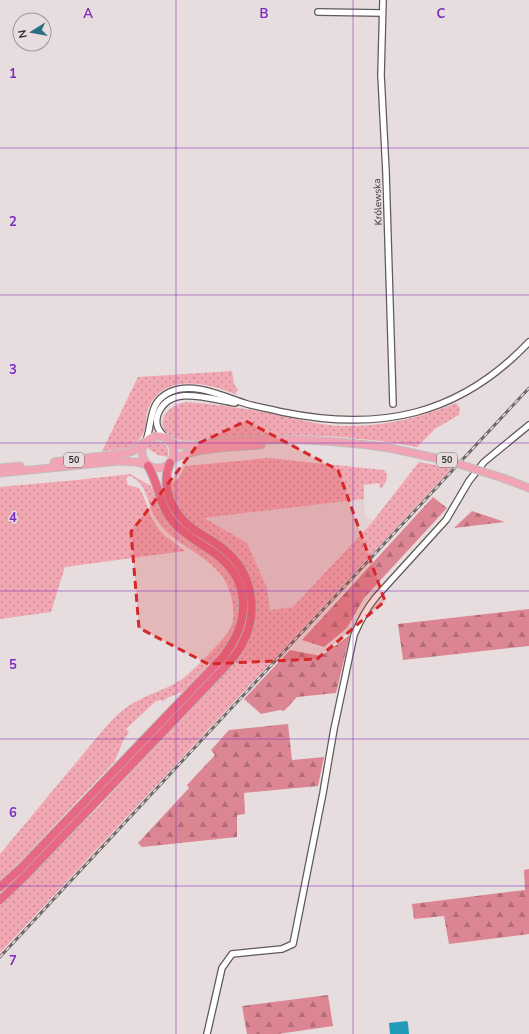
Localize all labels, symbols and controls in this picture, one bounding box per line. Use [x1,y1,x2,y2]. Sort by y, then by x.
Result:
text: A [83,5,93,23]
text: B [260,5,269,23]
text: C [437,5,446,23]
north arrow [12,12,52,52]
text: N [15,28,31,39]
text: 1 [9,65,17,83]
street label: Królewska [370,178,386,226]
text: 2 [9,213,17,231]
text: 3 [9,361,17,379]
road number: 50 [64,453,84,467]
road number: 50 [437,453,457,467]
text: 4 [9,509,17,527]
text: 5 [9,656,17,674]
text: 6 [9,804,17,822]
text: 7 [9,952,17,970]

